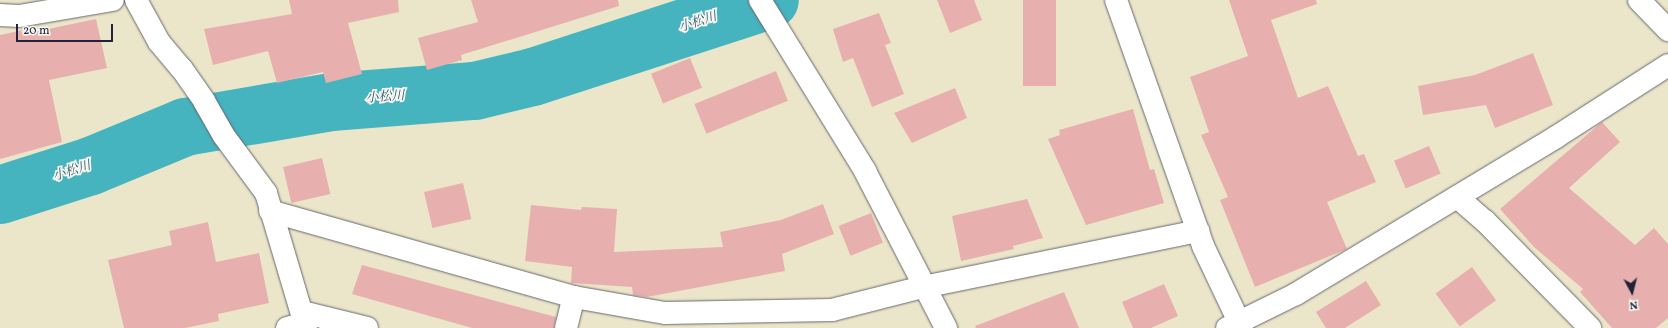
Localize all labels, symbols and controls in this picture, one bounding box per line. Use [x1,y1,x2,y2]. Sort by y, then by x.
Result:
water label: 小松川 [677,10,719,36]
scale bar [18,16,115,42]
text: 20 m [23,23,50,39]
water label: 小松川 [365,89,405,107]
water label: 小松川 [51,159,93,185]
north arrow [1612,272,1652,312]
text: N [1629,296,1638,312]

